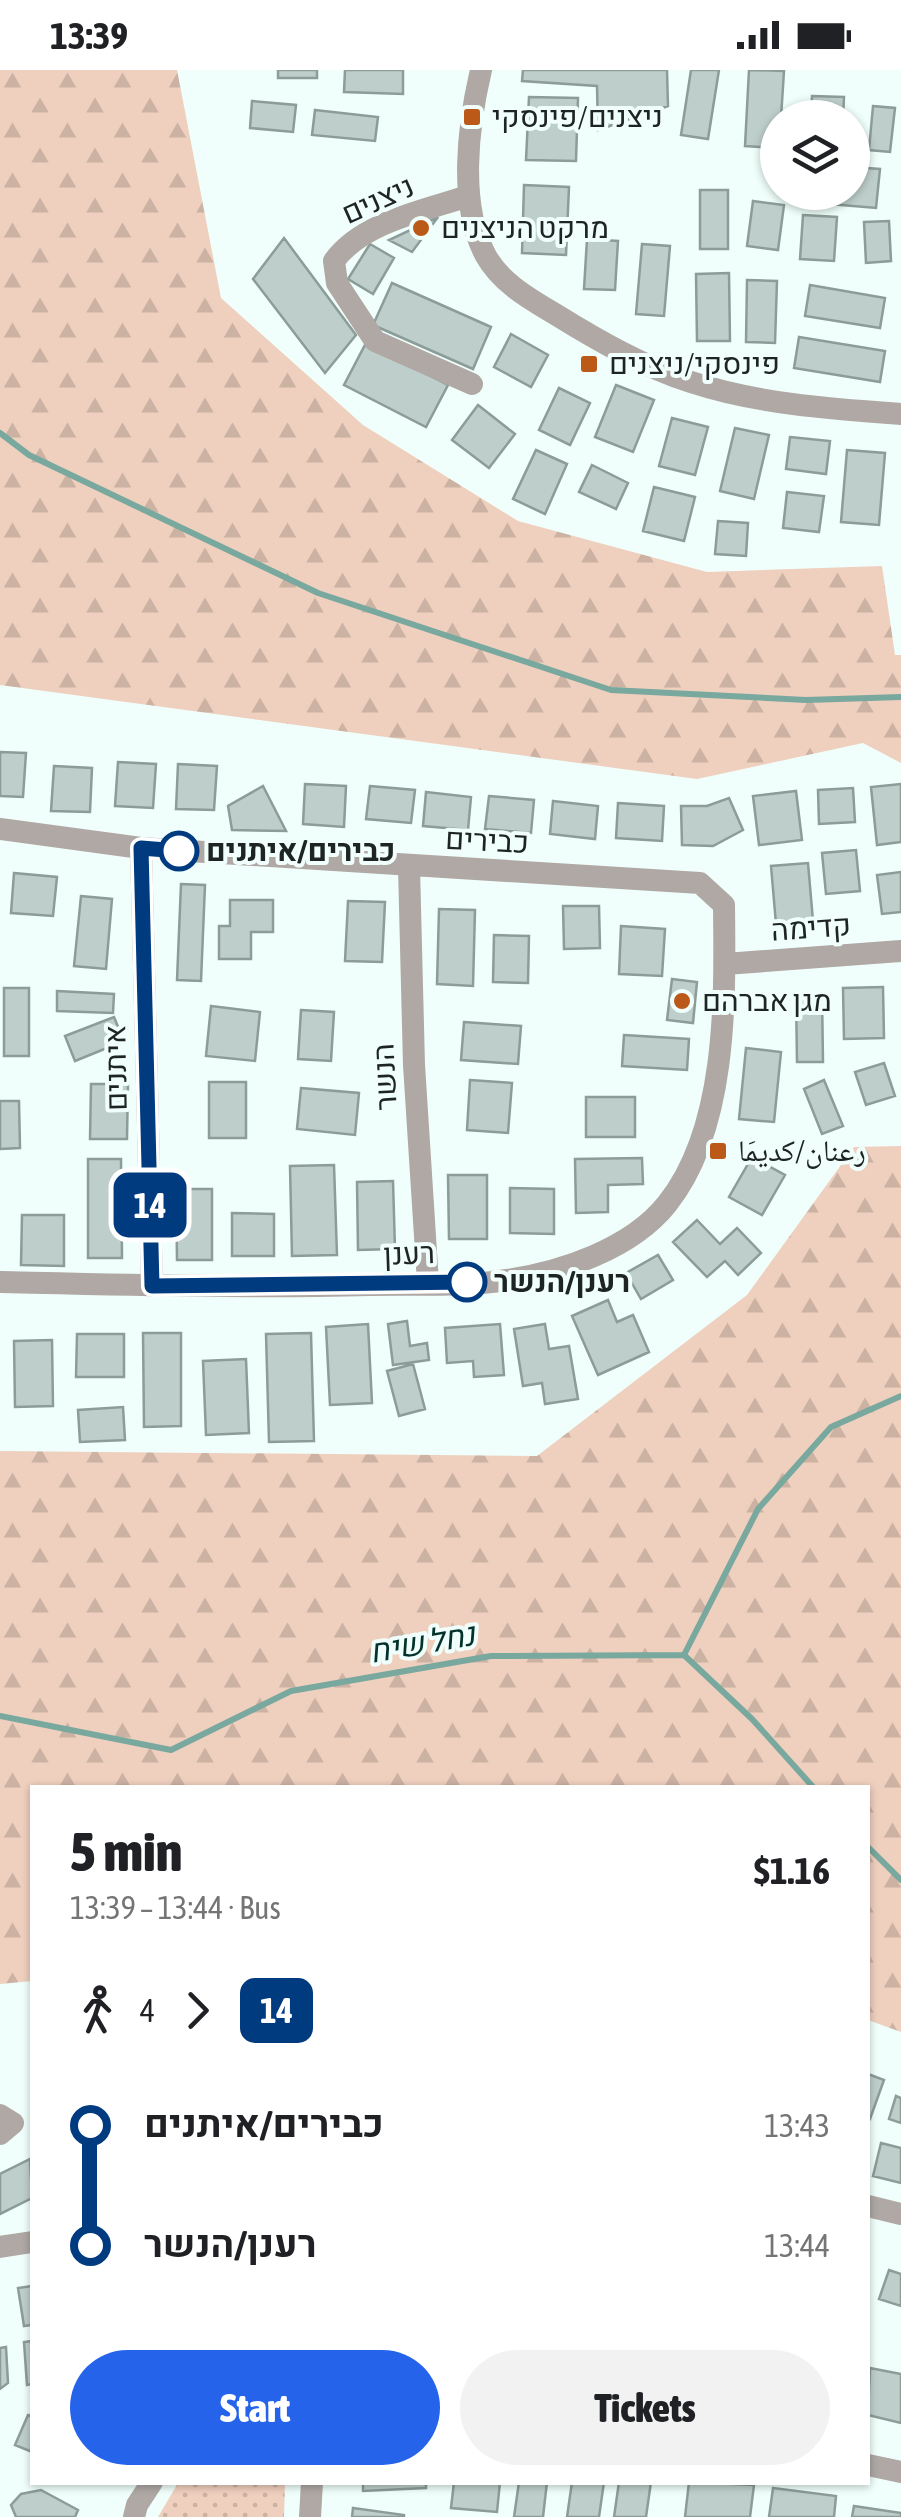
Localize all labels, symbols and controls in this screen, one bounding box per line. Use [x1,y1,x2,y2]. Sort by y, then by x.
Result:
text: 13:39 [50,14,128,57]
place label: ניצנים/פינסקי [492,99,663,133]
map controls [760,100,870,210]
button: layers [760,100,870,210]
marker: ניצנים/פינסקי [461,106,483,128]
street label: ניצנים [336,168,419,230]
place label: מרקט הניצנים [441,210,609,244]
marker: מרקט הניצנים [410,217,432,239]
place label: פינסקי/ניצנים [609,346,780,380]
marker: פינסקי/ניצנים [578,353,600,375]
street label: כבירים [444,821,530,859]
marker: כבירים/איתנים [160,832,198,870]
place label: כבירים/איתנים [206,833,395,867]
street label: קדימה [770,907,852,947]
place label: מגן אברהם [702,983,832,1017]
marker: מגן אברהם [671,990,693,1012]
street label: איתנים [97,1025,133,1111]
street label: הנשר [365,1043,403,1111]
place label: رعنان/كديمَا [738,1133,866,1169]
marker: رعنان/كديمَا [707,1140,729,1162]
line badge: 14 [105,1172,195,1238]
text: 14 [134,1185,166,1225]
street label: רענן [383,1235,435,1271]
marker: רענן/הנשר [448,1263,486,1301]
place label: רענן/הנשר [494,1264,630,1298]
water label: נחל שיח [366,1615,480,1670]
text: 5 min [70,1820,182,1883]
text: $1.16 [754,1849,830,1892]
text: 13:39 – 13:44 · Bus [70,1889,281,1926]
icon: walk [70,1983,125,2038]
icon: forward [170,1983,225,2038]
text: 14 [260,1990,293,2030]
text: 4 [140,1992,155,2029]
text: כבירים/איתנים [144,2102,384,2145]
text: 13:43 [764,2107,830,2144]
text: רענן/הנשר [144,2222,317,2265]
text: 13:44 [764,2227,830,2264]
button: Start [70,2350,440,2465]
button: Tickets [460,2350,830,2465]

